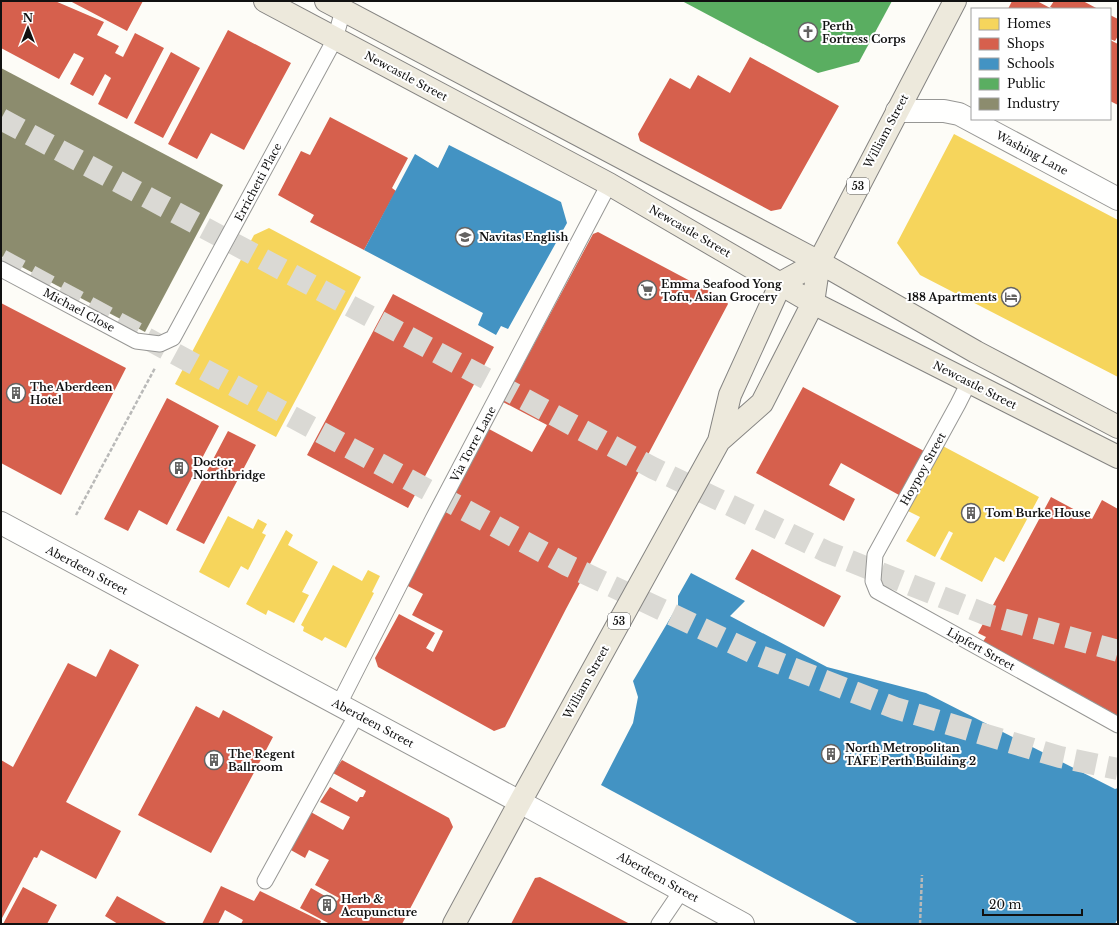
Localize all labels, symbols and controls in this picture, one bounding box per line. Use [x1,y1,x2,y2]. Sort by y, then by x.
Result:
north arrow [8,8,48,48]
legend [971,8,1111,120]
text: N [23,11,34,25]
text: Homes [1007,16,1051,31]
place label: Perth Fortress Corps [822,19,906,46]
church icon: Perth Fortress Corps [797,21,819,43]
text: Shops [1007,36,1044,51]
street label: Newcastle Street [362,48,451,104]
text: Schools [1007,56,1054,71]
text: Public [1007,76,1046,91]
street label: William Street [860,91,912,171]
text: Industry [1007,96,1060,111]
street label: Washing Lane [993,128,1070,178]
street label: Errichetti Place [231,140,285,224]
road number: 53 [847,178,869,194]
street label: Newcastle Street [647,202,734,261]
school or university icon: Navitas English [454,226,476,248]
place label: Navitas English [479,230,569,244]
place label: Emma Seafood Yong Tofu, Asian Grocery [661,277,782,304]
supermarket icon: Emma Seafood Yong Tofu, Asian Grocery [636,279,658,301]
street label: Michael Close [41,285,117,335]
hotel icon: 188 Apartments [1000,286,1022,308]
place label: 188 Apartments [907,290,997,304]
street label: Newcastle Street [931,358,1020,413]
place label: The Aberdeen Hotel [30,380,113,407]
building icon: The Aberdeen Hotel [5,382,27,404]
street label: Via Torre Lane [447,404,499,485]
street label: Hoypoy Street [897,429,949,508]
place label: Doctor Northbridge [193,455,266,482]
building icon: Doctor Northbridge [168,457,190,479]
building icon: Tom Burke House [960,502,982,524]
place label: Tom Burke House [985,506,1091,520]
street label: Aberdeen Street [43,542,131,598]
road number: 53 [608,613,630,629]
street label: Lipfert Street [945,625,1018,674]
street label: William Street [560,642,612,722]
street label: Aberdeen Street [329,695,417,751]
place label: North Metropolitan TAFE Perth Building 2 [845,741,976,768]
building icon: North Metropolitan TAFE Perth Building 2 [820,743,842,765]
place label: The Regent Ballroom [228,747,296,774]
building icon: The Regent Ballroom [203,749,225,771]
street label: Aberdeen Street [614,848,702,906]
scale bar [983,891,1082,917]
place label: Herb & Acupuncture [340,892,418,919]
building icon: Herb & Acupuncture [316,894,338,916]
text: 20 m [989,897,1021,912]

